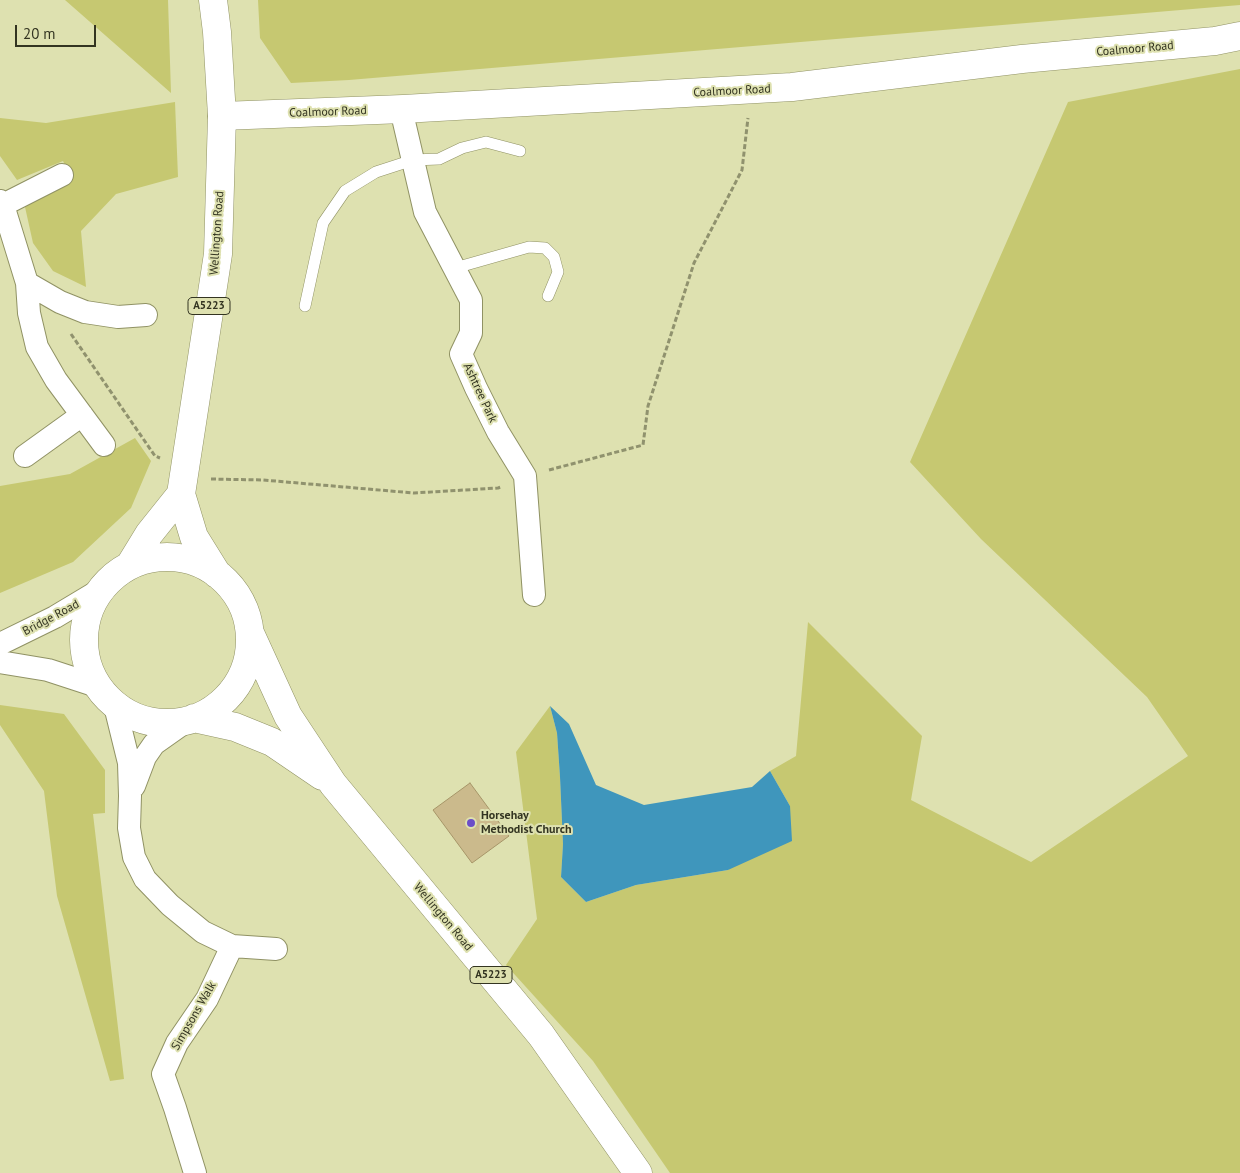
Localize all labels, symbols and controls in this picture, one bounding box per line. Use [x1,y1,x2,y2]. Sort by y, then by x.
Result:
scale bar [18,15,99,47]
text: 20 m [23,24,56,43]
street label: Coalmoor Road [1096,38,1174,60]
street label: Coalmoor Road [693,82,771,100]
street label: Coalmoor Road [289,103,367,121]
street label: Wellington Road [207,190,227,276]
road number: A5223 [188,298,230,314]
street label: Ashtree Park [460,361,500,425]
street label: Bridge Road [20,597,82,639]
place label: Horsehay Methodist Church [481,809,572,837]
marker: Horsehay Methodist Church [465,817,477,829]
street label: Wellington Road [410,880,476,954]
road number: A5223 [470,966,512,984]
street label: Simpsons Walk [169,979,219,1053]

